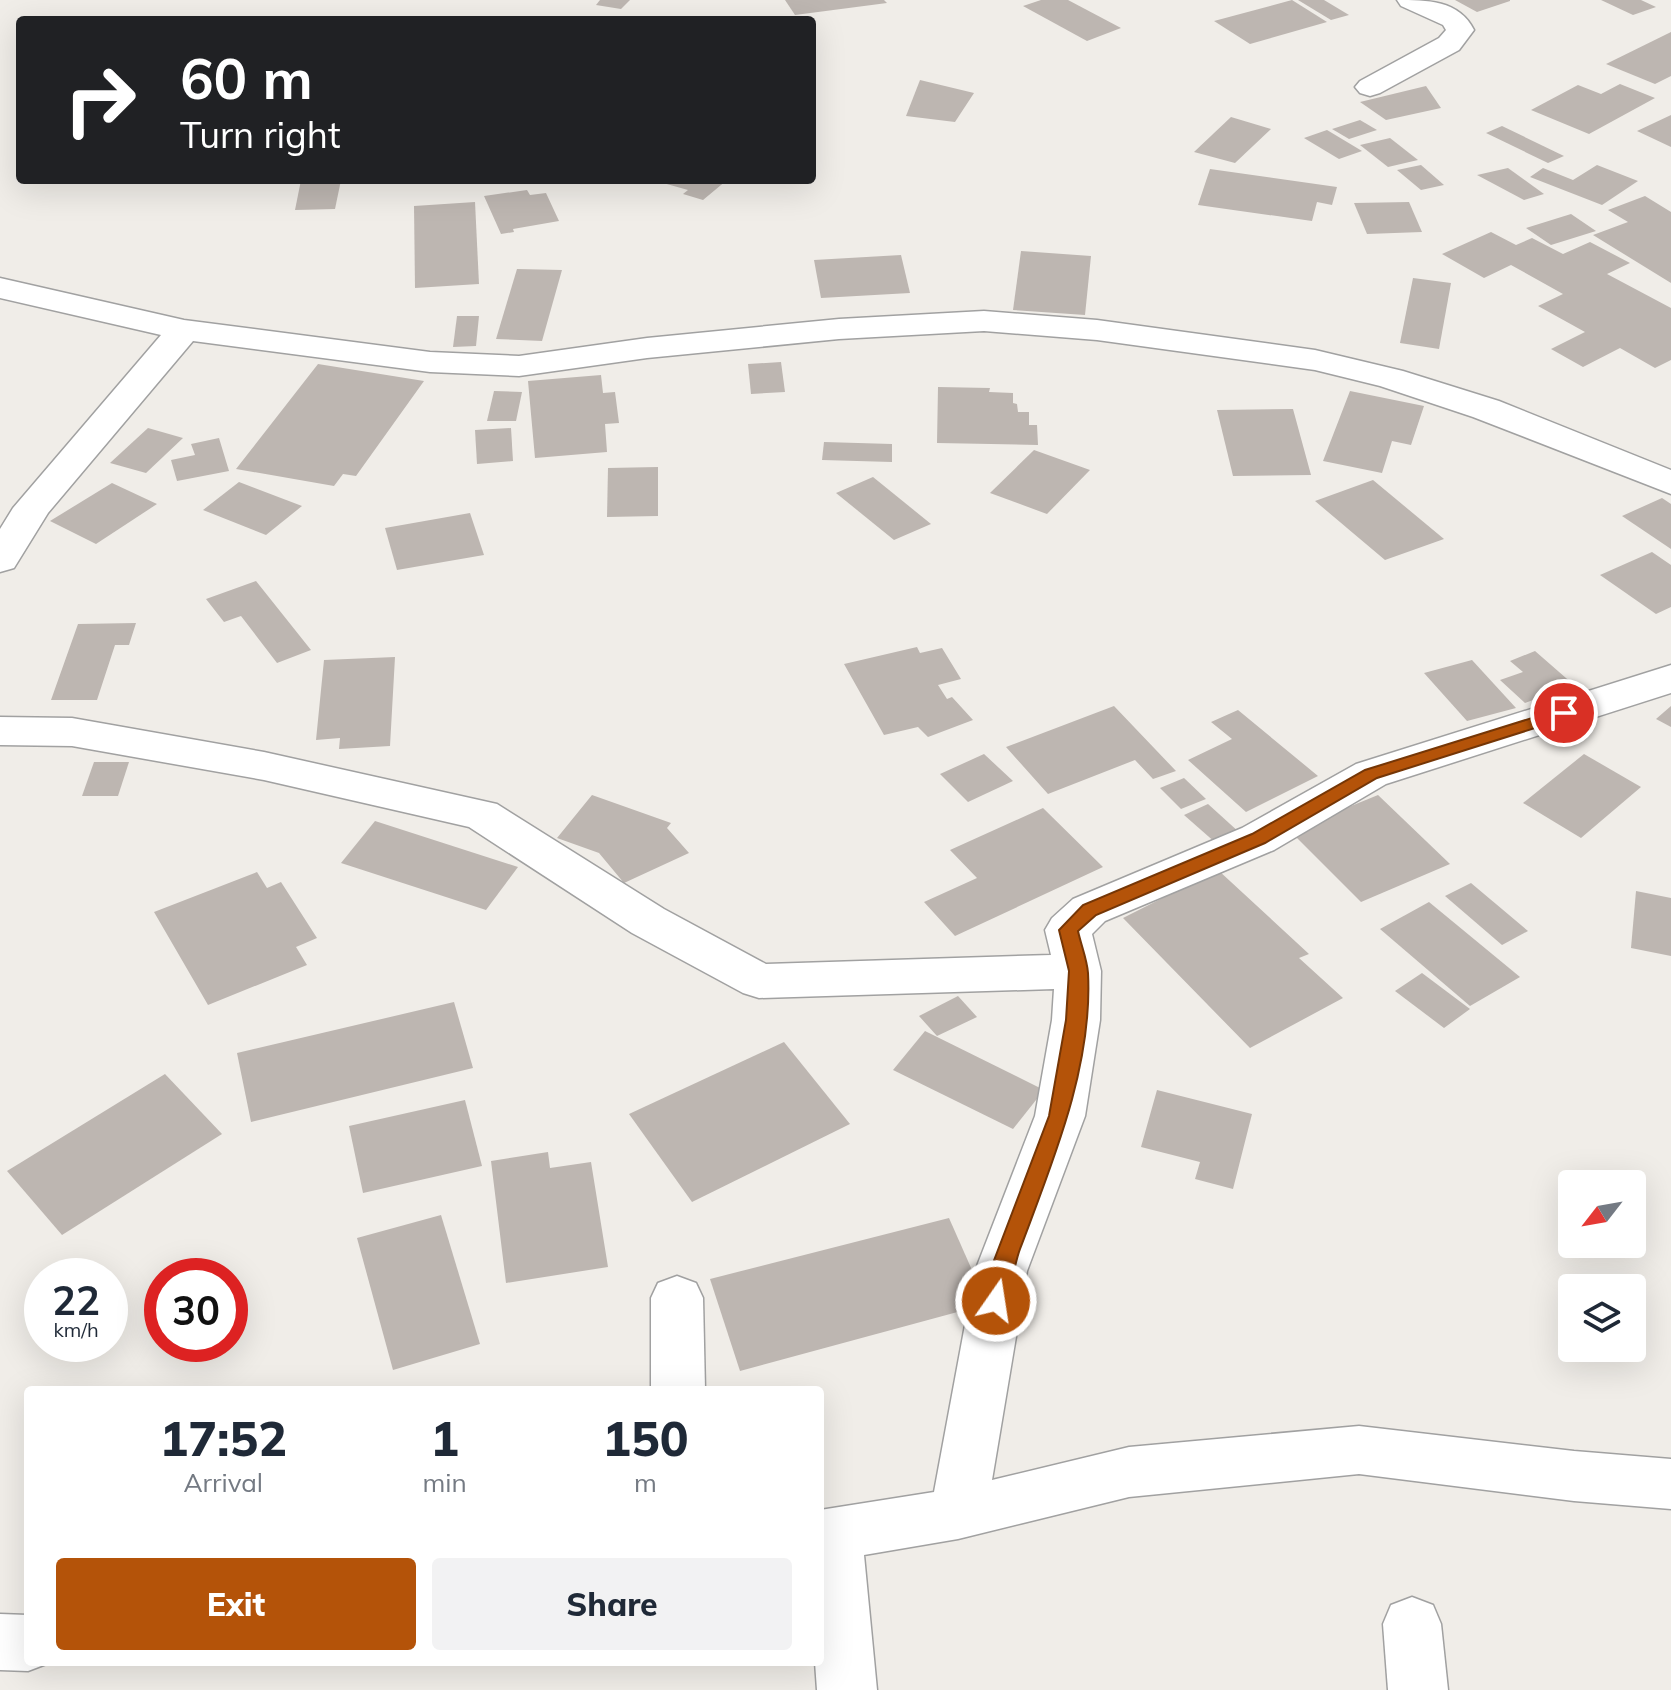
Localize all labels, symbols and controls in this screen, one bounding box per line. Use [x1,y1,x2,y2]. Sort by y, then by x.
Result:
text: 60 m [180,43,313,113]
icon: right [48,48,152,152]
text: Turn right [180,112,341,157]
pin [1530,679,1598,747]
icon: arrive [1542,691,1586,735]
north arrow [1558,1170,1646,1258]
map controls [1558,1170,1646,1362]
speed limit sign: 30 [144,1258,248,1362]
position arrow [954,1259,1038,1343]
button: layers [1558,1274,1646,1362]
text: 22 [52,1275,100,1325]
text: km/h [53,1317,99,1342]
text: 17:52 [159,1408,287,1468]
text: 1 [430,1408,459,1468]
text: 150 [602,1408,689,1468]
text: Arrival [183,1466,263,1499]
text: min [423,1466,467,1499]
text: m [634,1466,657,1499]
button: Exit [56,1558,416,1650]
button: Share [432,1558,792,1650]

